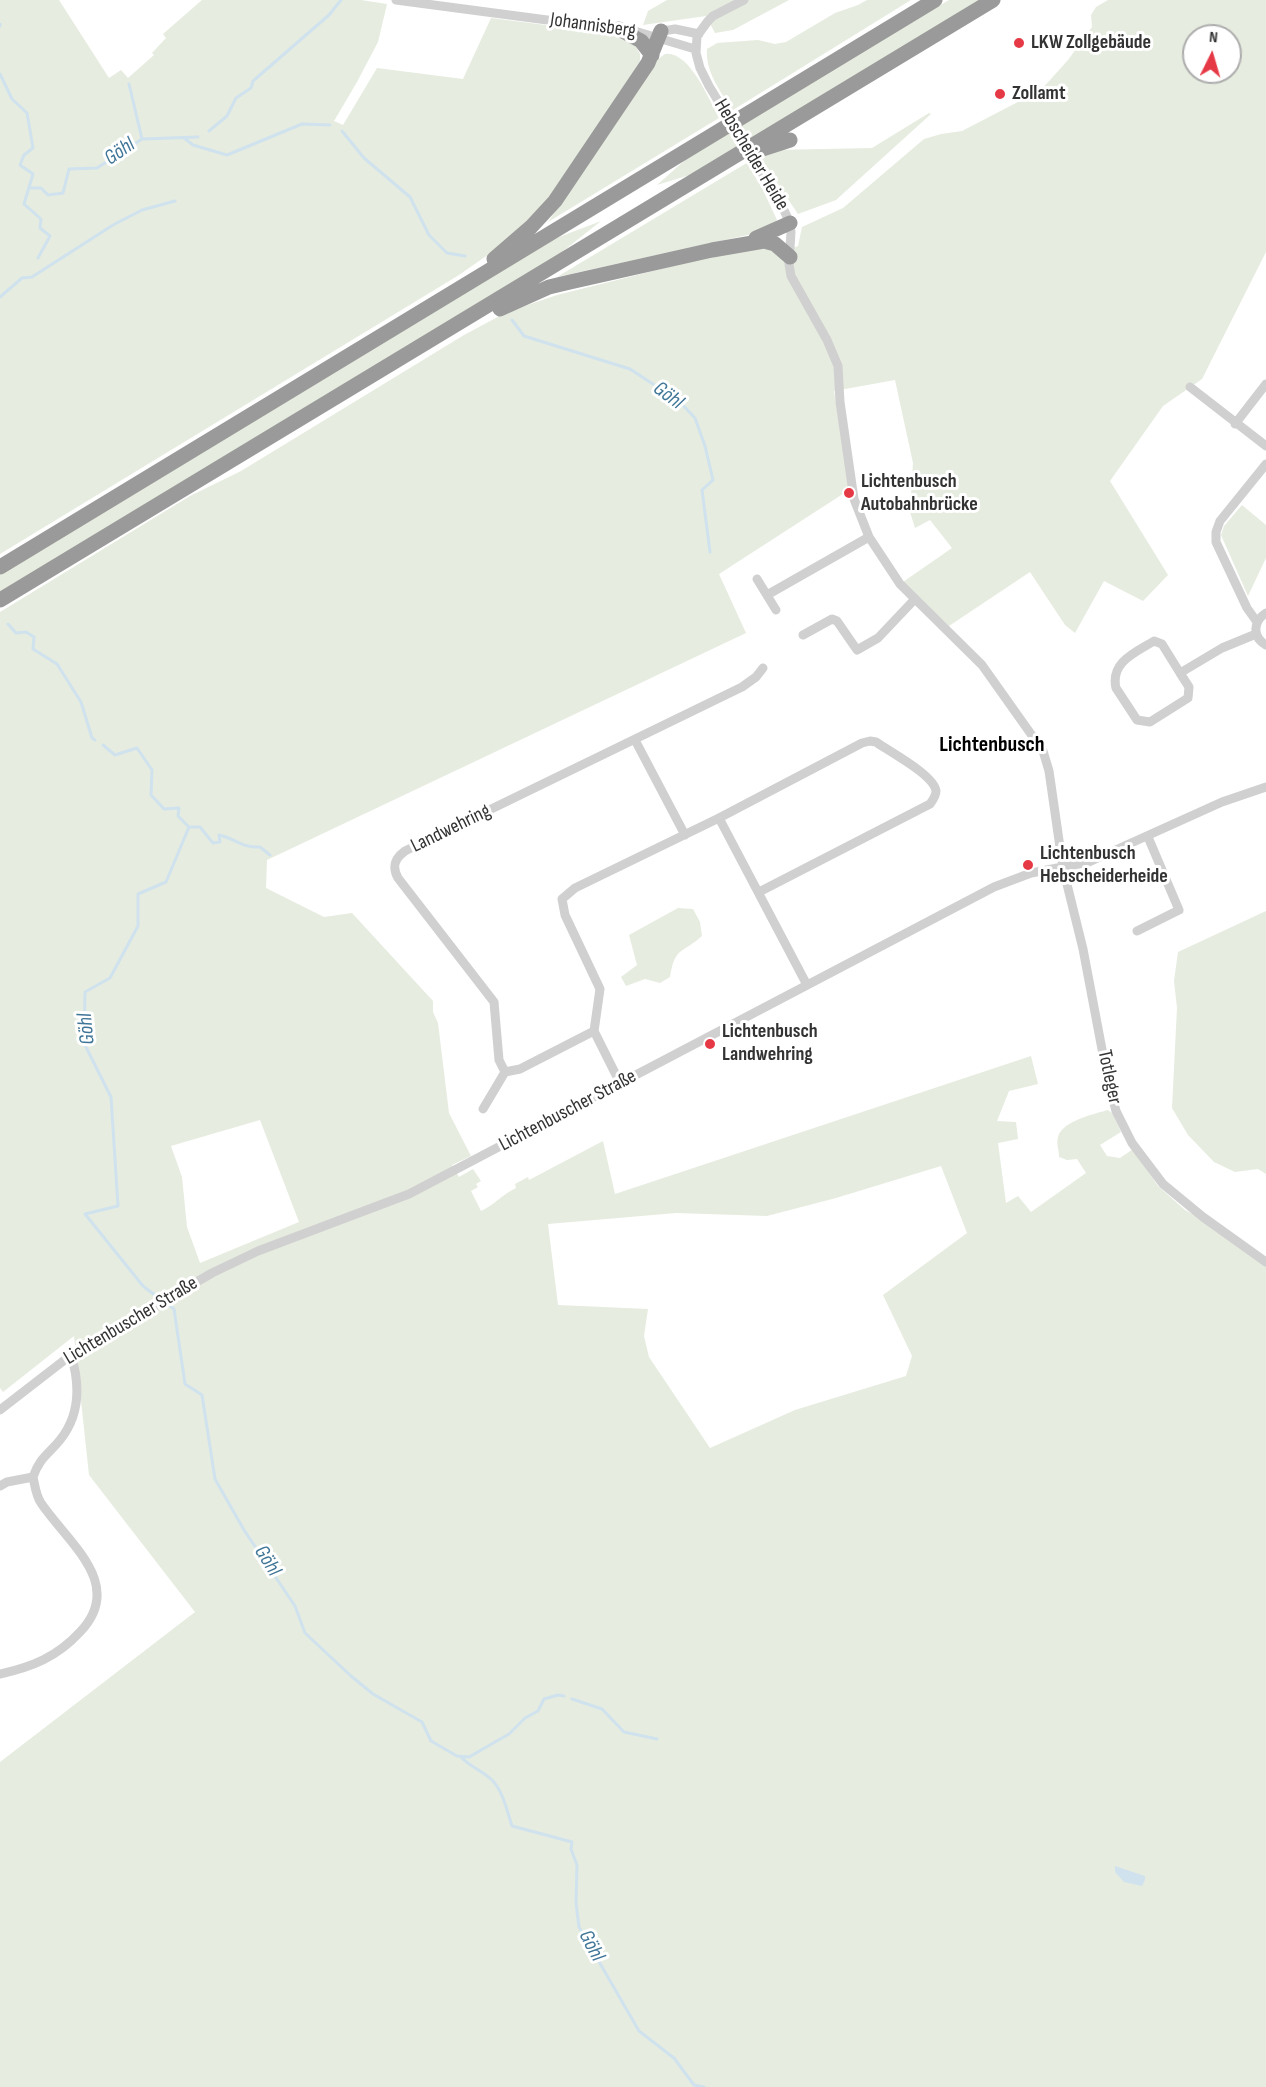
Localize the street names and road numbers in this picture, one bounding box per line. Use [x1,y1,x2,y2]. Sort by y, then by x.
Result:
street label: Johannisberg [549,8,637,44]
street label: Hebscheider Heide [708,95,794,215]
street label: Landwehring [407,799,495,859]
street label: Totleger [1092,1048,1126,1106]
street label: Lichtenbuscher Straße [495,1065,641,1157]
street label: Lichtenbuscher Straße [60,1272,202,1370]

